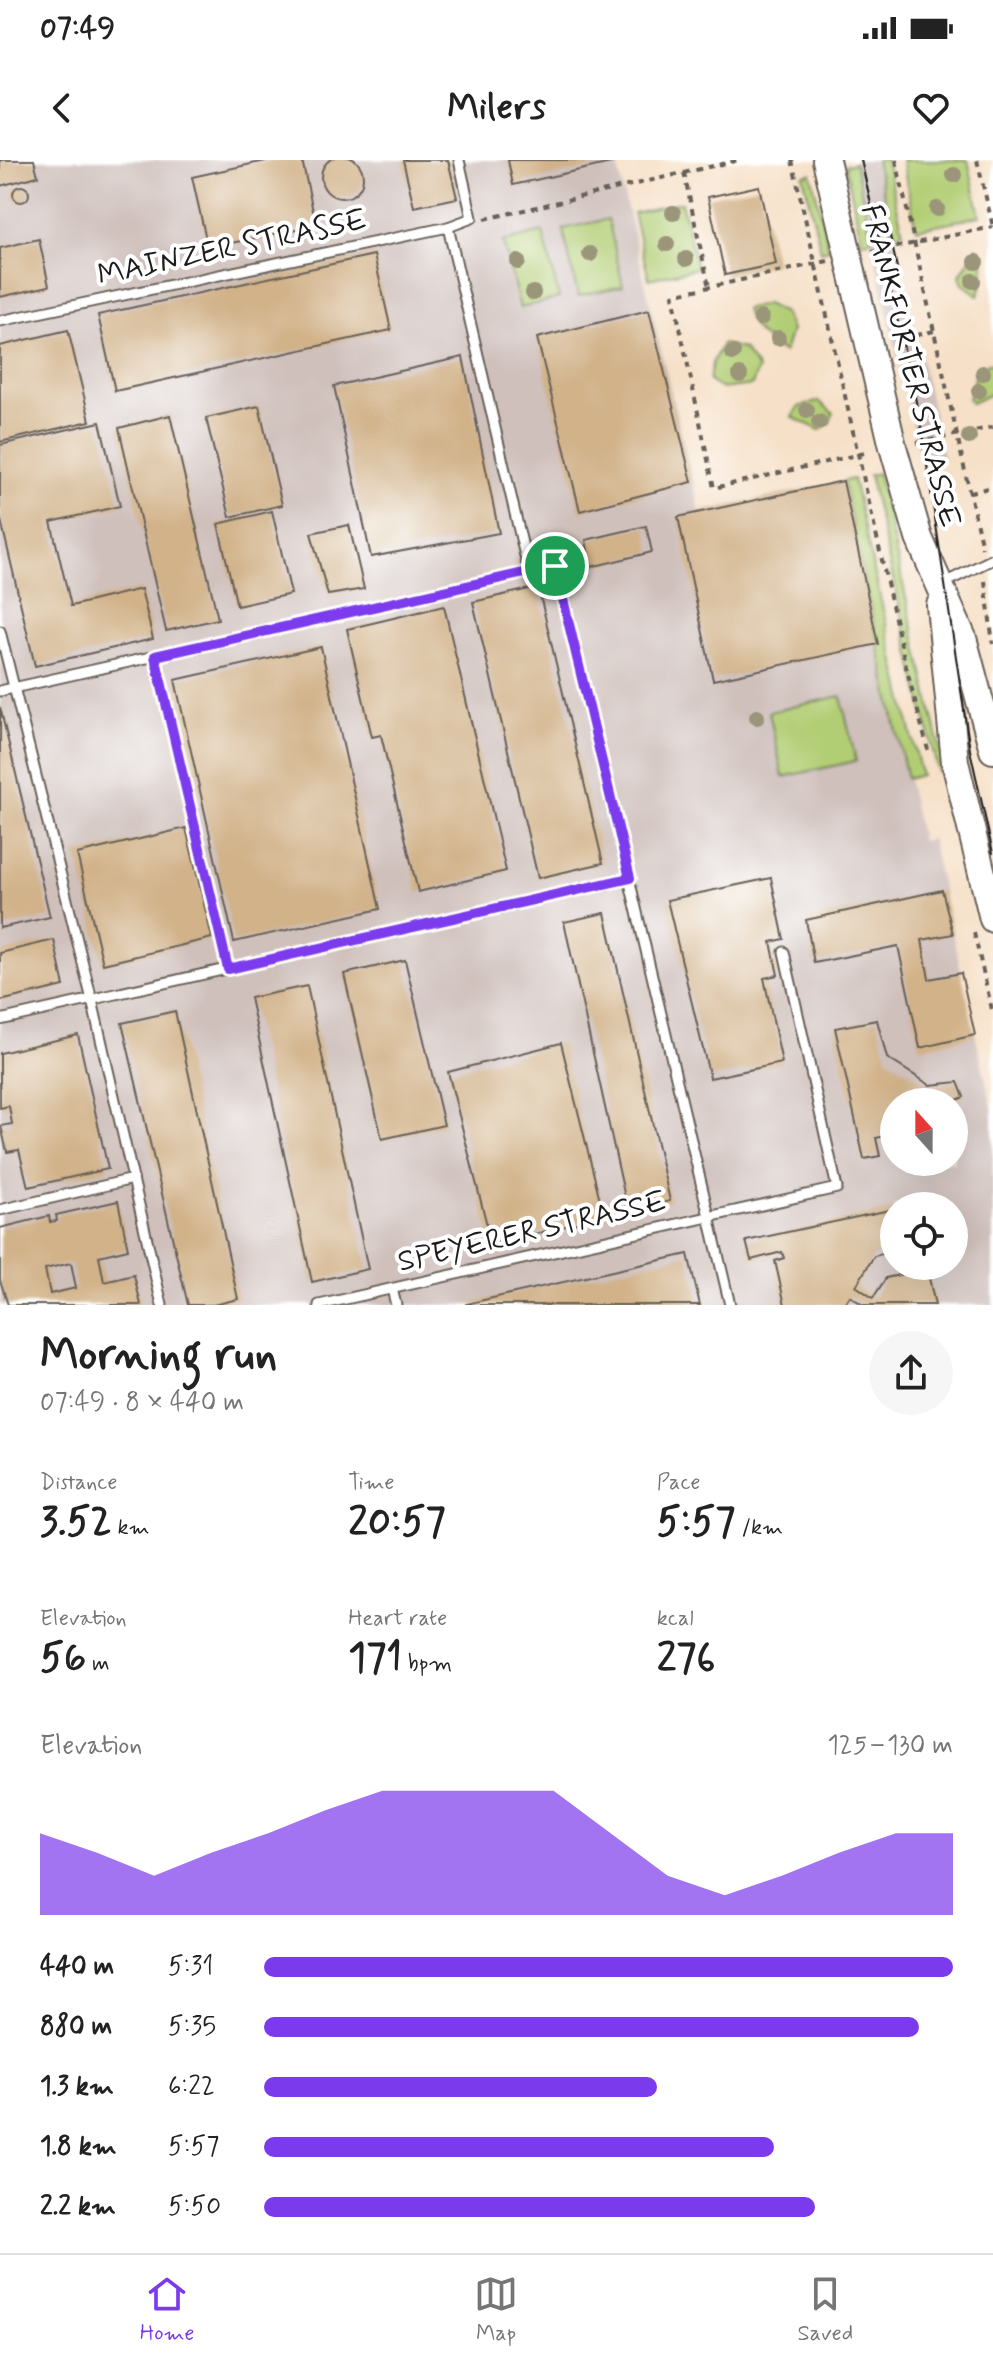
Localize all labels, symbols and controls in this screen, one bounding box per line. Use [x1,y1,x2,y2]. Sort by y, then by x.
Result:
text: 07:49 [40,9,115,48]
text: Milers [447,85,546,132]
icon: back [40,86,84,130]
icon: heart [909,86,953,130]
street label: MAINZER STRASSE [94,200,370,296]
street label: FRANKFURTER STRASSE [851,200,969,532]
pin [521,532,589,600]
icon: arrive [533,544,577,588]
north arrow [880,1088,968,1176]
map controls [880,1088,968,1280]
street label: SPEYERER STRASSE [394,1182,670,1282]
button: locate [880,1192,968,1280]
text: Morning run [40,1327,277,1385]
button: share [869,1331,953,1415]
text: 07:49 · 8 × 440 m [40,1386,244,1420]
text: Distance [40,1469,117,1497]
text: Time [348,1469,394,1497]
text: Pace [657,1469,700,1497]
text: 3.52 [40,1497,112,1549]
text: 20:57 [348,1497,446,1549]
text: 5:57 [657,1497,735,1549]
text: km [112,1514,150,1542]
text: /km [735,1514,783,1542]
text: Elevation [40,1605,127,1633]
text: Heart rate [348,1605,447,1633]
text: kcal [657,1605,694,1633]
text: 56 [40,1633,86,1685]
text: 171 [348,1633,402,1685]
text: 276 [657,1633,715,1685]
text: m [86,1650,110,1678]
text: bpm [402,1650,452,1678]
text: Elevation [40,1729,142,1763]
text: 125–130 m [827,1729,953,1763]
text: 440 m [40,1950,114,1984]
text: 5:31 [168,1950,213,1984]
text: 880 m [40,2010,112,2044]
text: 5:35 [168,2010,216,2044]
text: 1.3 km [40,2070,114,2104]
text: 6:22 [168,2070,215,2104]
text: 1.8 km [40,2130,117,2164]
text: 5:57 [168,2130,219,2164]
text: 2.2 km [40,2190,116,2224]
text: 5:50 [168,2190,221,2224]
tab: Home [140,2272,194,2348]
tab: Map [474,2272,518,2348]
tab: Saved [798,2272,853,2348]

